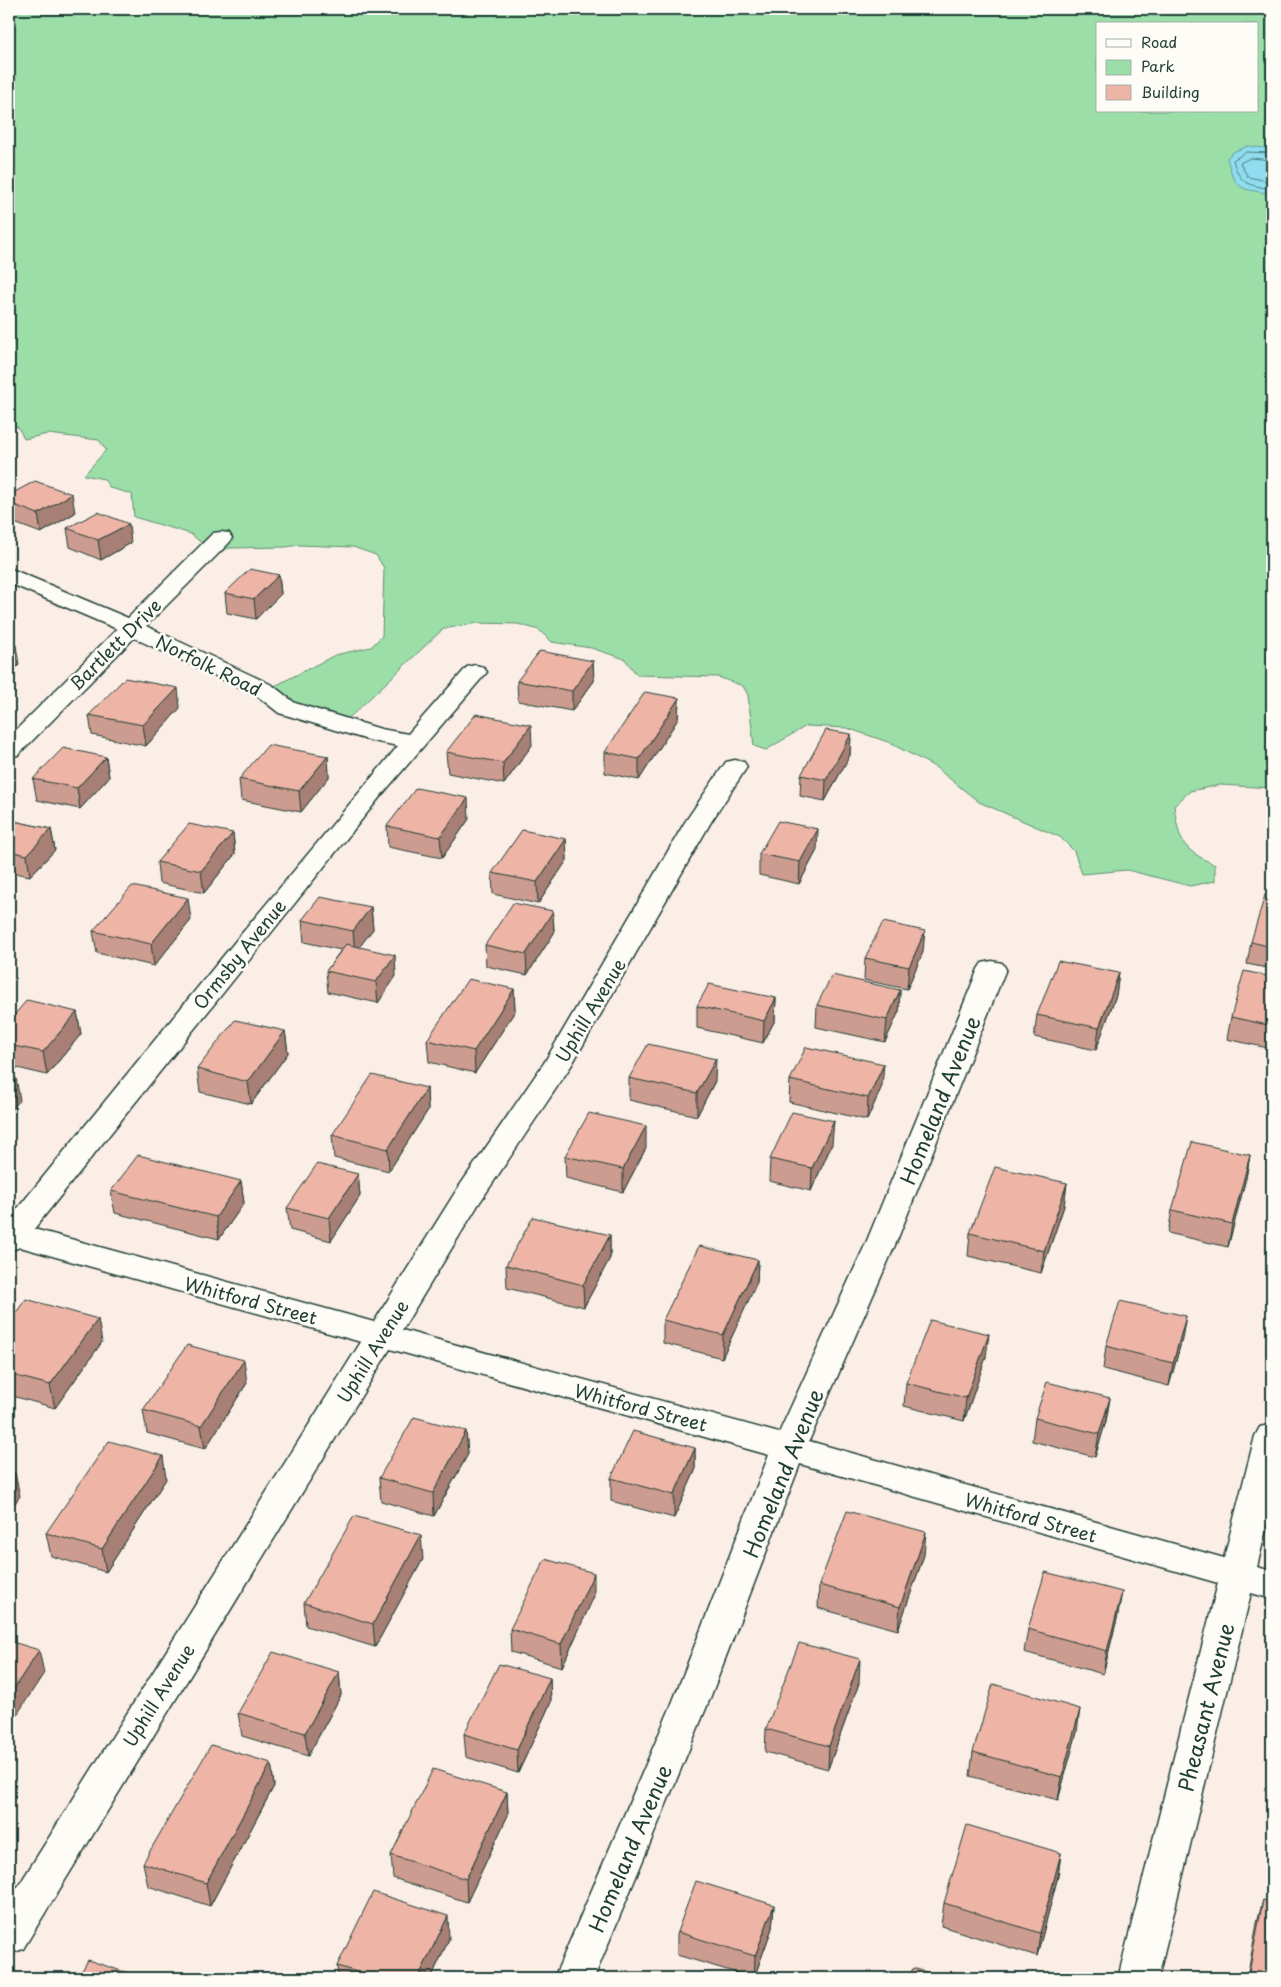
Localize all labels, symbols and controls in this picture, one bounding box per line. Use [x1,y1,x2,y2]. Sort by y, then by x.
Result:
legend [1096,22,1258,112]
text: Road [1141,30,1177,53]
text: Park [1141,54,1175,77]
text: Building [1141,80,1200,103]
street label: Bartlett Drive [63,592,167,696]
street label: Norfolk Road [151,628,267,702]
street label: Ormsby Avenue [186,893,292,1015]
street label: Uphill Avenue [548,953,632,1067]
street label: Homeland Avenue [891,1011,987,1189]
street label: Whitford Street [182,1269,320,1331]
street label: Uphill Avenue [330,1294,415,1408]
street label: Whitford Street [572,1376,710,1438]
street label: Homeland Avenue [734,1384,830,1562]
street label: Whitford Street [962,1485,1100,1549]
street label: Pheasant Avenue [1169,1619,1241,1795]
street label: Uphill Avenue [116,1638,201,1752]
street label: Homeland Avenue [579,1759,679,1937]

